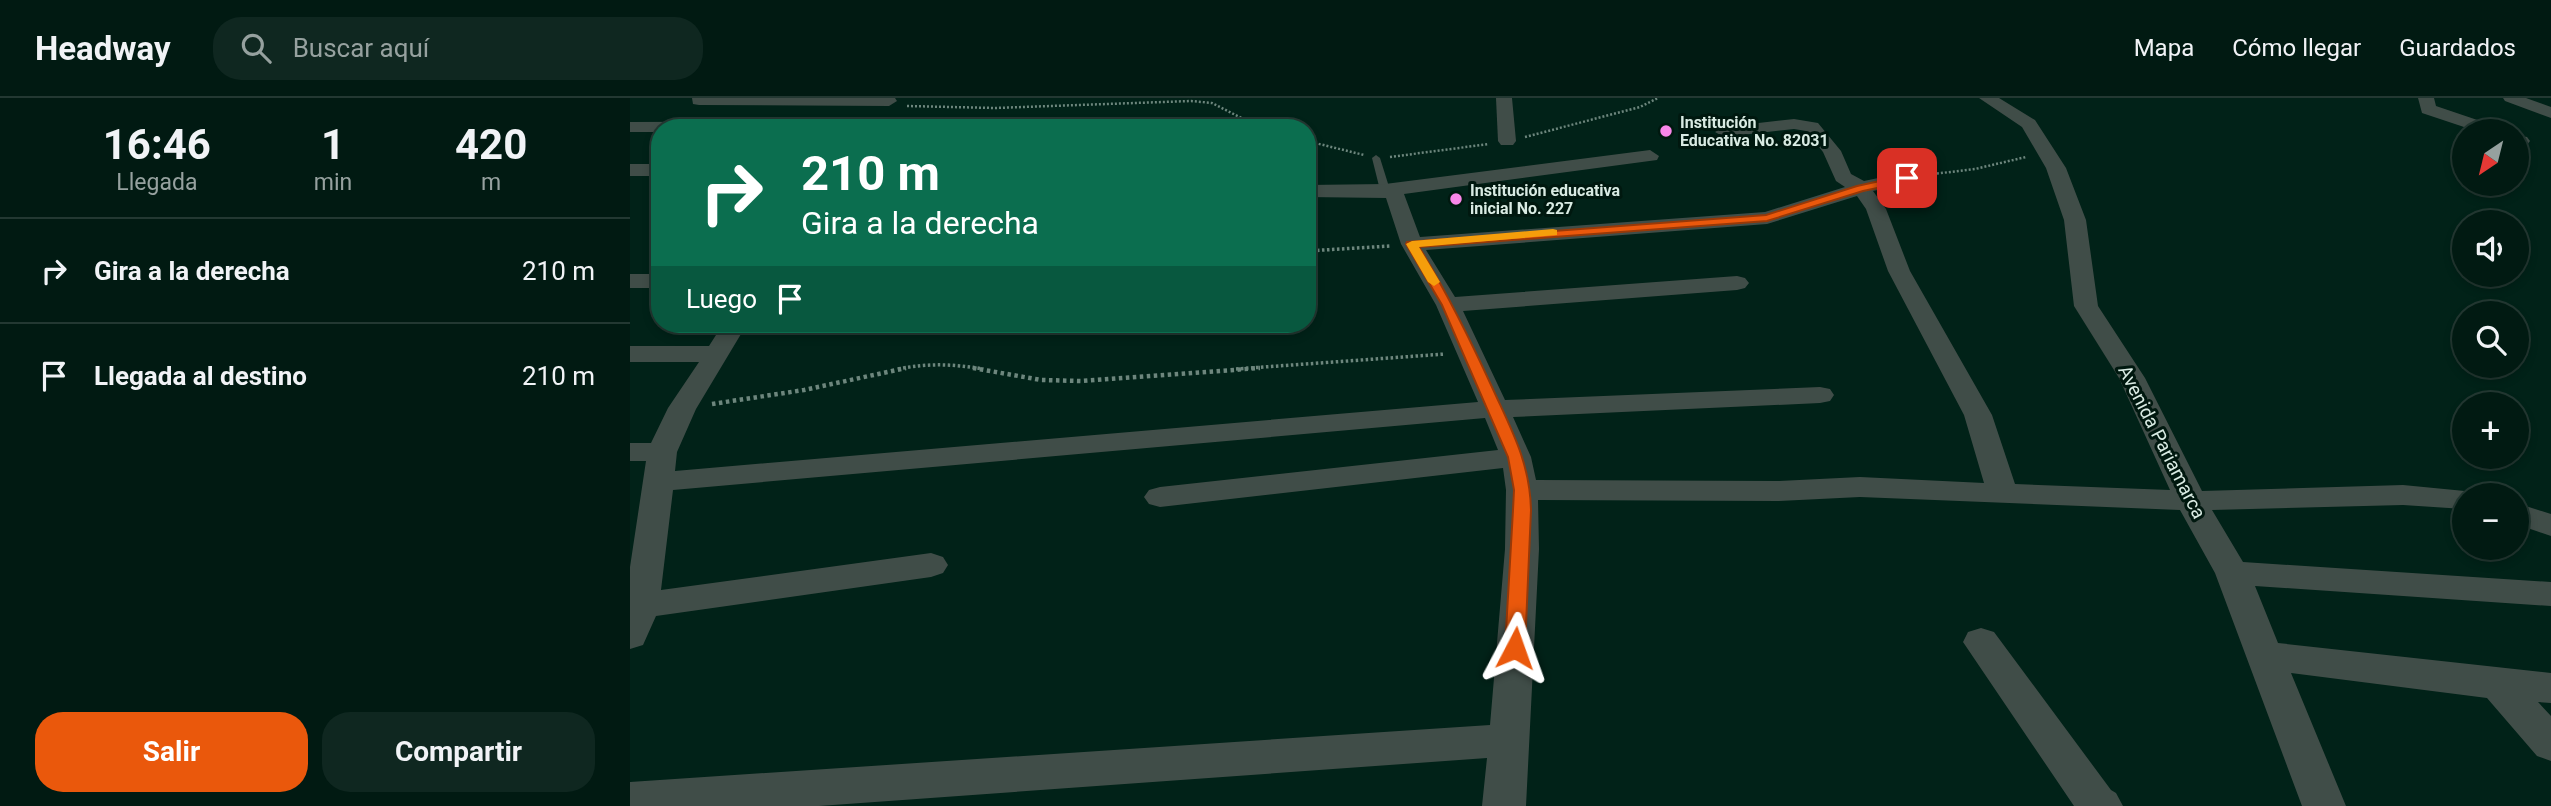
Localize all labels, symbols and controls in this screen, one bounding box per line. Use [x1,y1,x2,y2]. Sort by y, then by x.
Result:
search box [213,17,703,80]
text: Headway [35,29,171,68]
icon: search [237,29,275,67]
text: Buscar aquí [293,33,429,63]
text: Mapa [2134,34,2194,62]
text: Cómo llegar [2232,34,2361,62]
text: Guardados [2399,34,2516,62]
place label: Institución Educativa No. 82031 [1680,113,1829,150]
north arrow [2452,119,2529,196]
map controls [2452,119,2529,560]
text: 16:46 [103,120,211,169]
text: 1 [321,120,345,169]
text: 420 [455,120,527,169]
marker: Institución Educativa No. 82031 [1658,123,1674,139]
text: 210 m [801,145,940,202]
icon: right [686,147,777,238]
pin [1877,148,1937,208]
icon: arrive [1888,159,1926,197]
text: Llegada [116,169,197,196]
text: min [314,169,352,196]
text: m [481,169,501,196]
place label: Institución educativa inicial No. 227 [1470,181,1621,218]
marker: Institución educativa inicial No. 227 [1448,191,1464,207]
text: Gira a la derecha [801,204,1039,242]
button: sound [2452,210,2529,287]
icon: right [35,252,73,290]
text: Gira a la derecha [94,256,290,286]
text: 210 m [522,256,595,286]
icon: arrive [771,280,809,318]
text: Luego [686,284,757,314]
button: search [2452,301,2529,378]
icon: arrive [35,357,73,395]
text: Llegada al destino [94,361,307,391]
text: 210 m [522,361,595,391]
street label: Avenida Pariamarca [2113,361,2211,523]
button: + [2452,392,2529,469]
button: − [2452,483,2529,560]
position arrow [1478,611,1552,685]
button: Salir [35,712,308,792]
button: Compartir [322,712,595,792]

